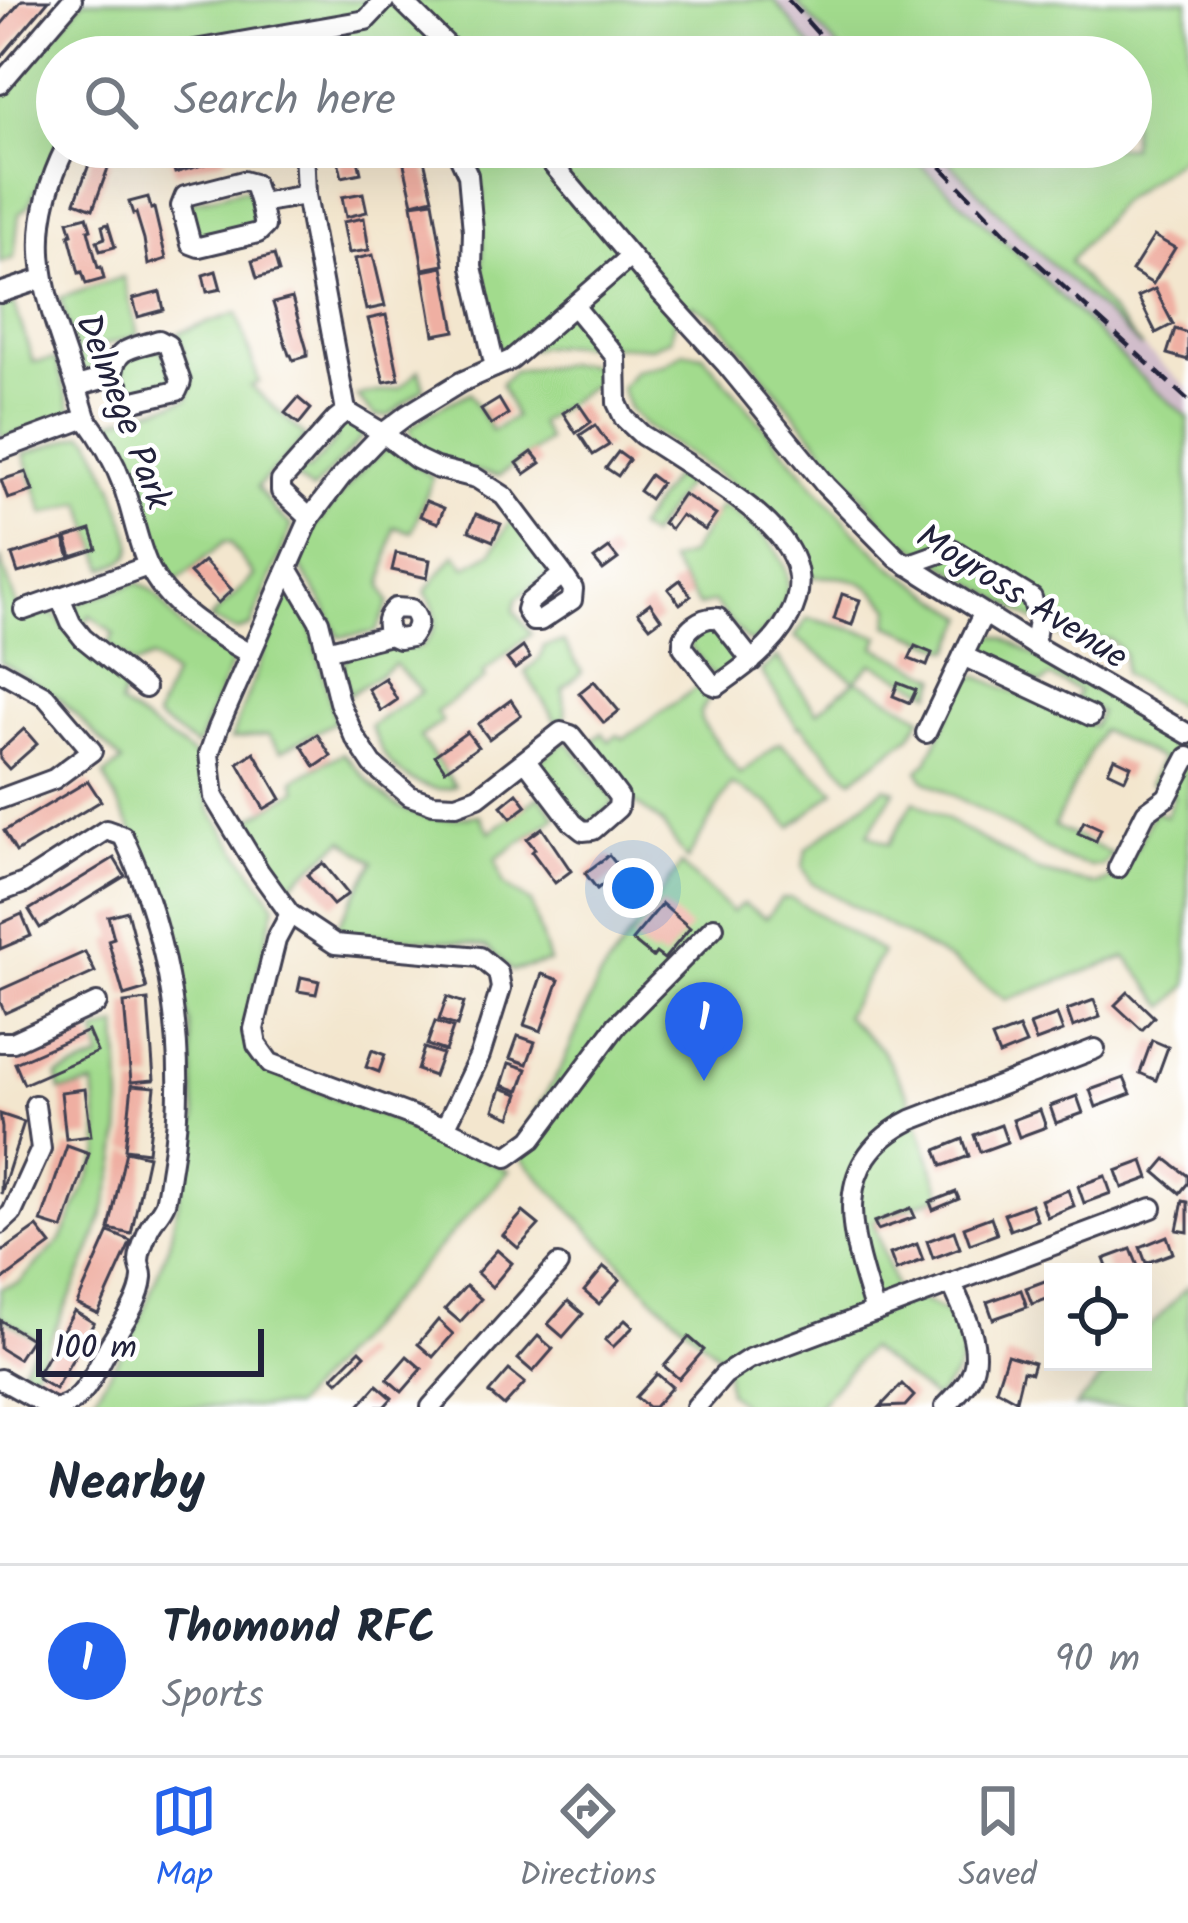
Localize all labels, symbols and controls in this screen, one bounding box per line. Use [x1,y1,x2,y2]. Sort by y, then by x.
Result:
search box [36,36,1152,168]
text: Search here [174,66,396,138]
icon: search [78,69,144,135]
street label: Delmege Park [58,306,186,520]
street label: Moyross Avenue [904,510,1138,686]
your location [603,858,663,918]
pin: 1 [665,982,743,1081]
map controls [1044,1263,1152,1371]
button: locate [1044,1263,1152,1371]
scale bar [36,1323,264,1376]
text: 100 m [54,1323,137,1376]
text: Nearby [48,1445,205,1526]
text: Thomond RFC [162,1594,435,1666]
text: 1 [81,1630,93,1692]
text: 90 m [1055,1630,1140,1692]
text: Sports [162,1666,264,1728]
tab: Map [151,1778,217,1903]
tab: Directions [519,1778,656,1903]
tab: Saved [959,1778,1037,1903]

